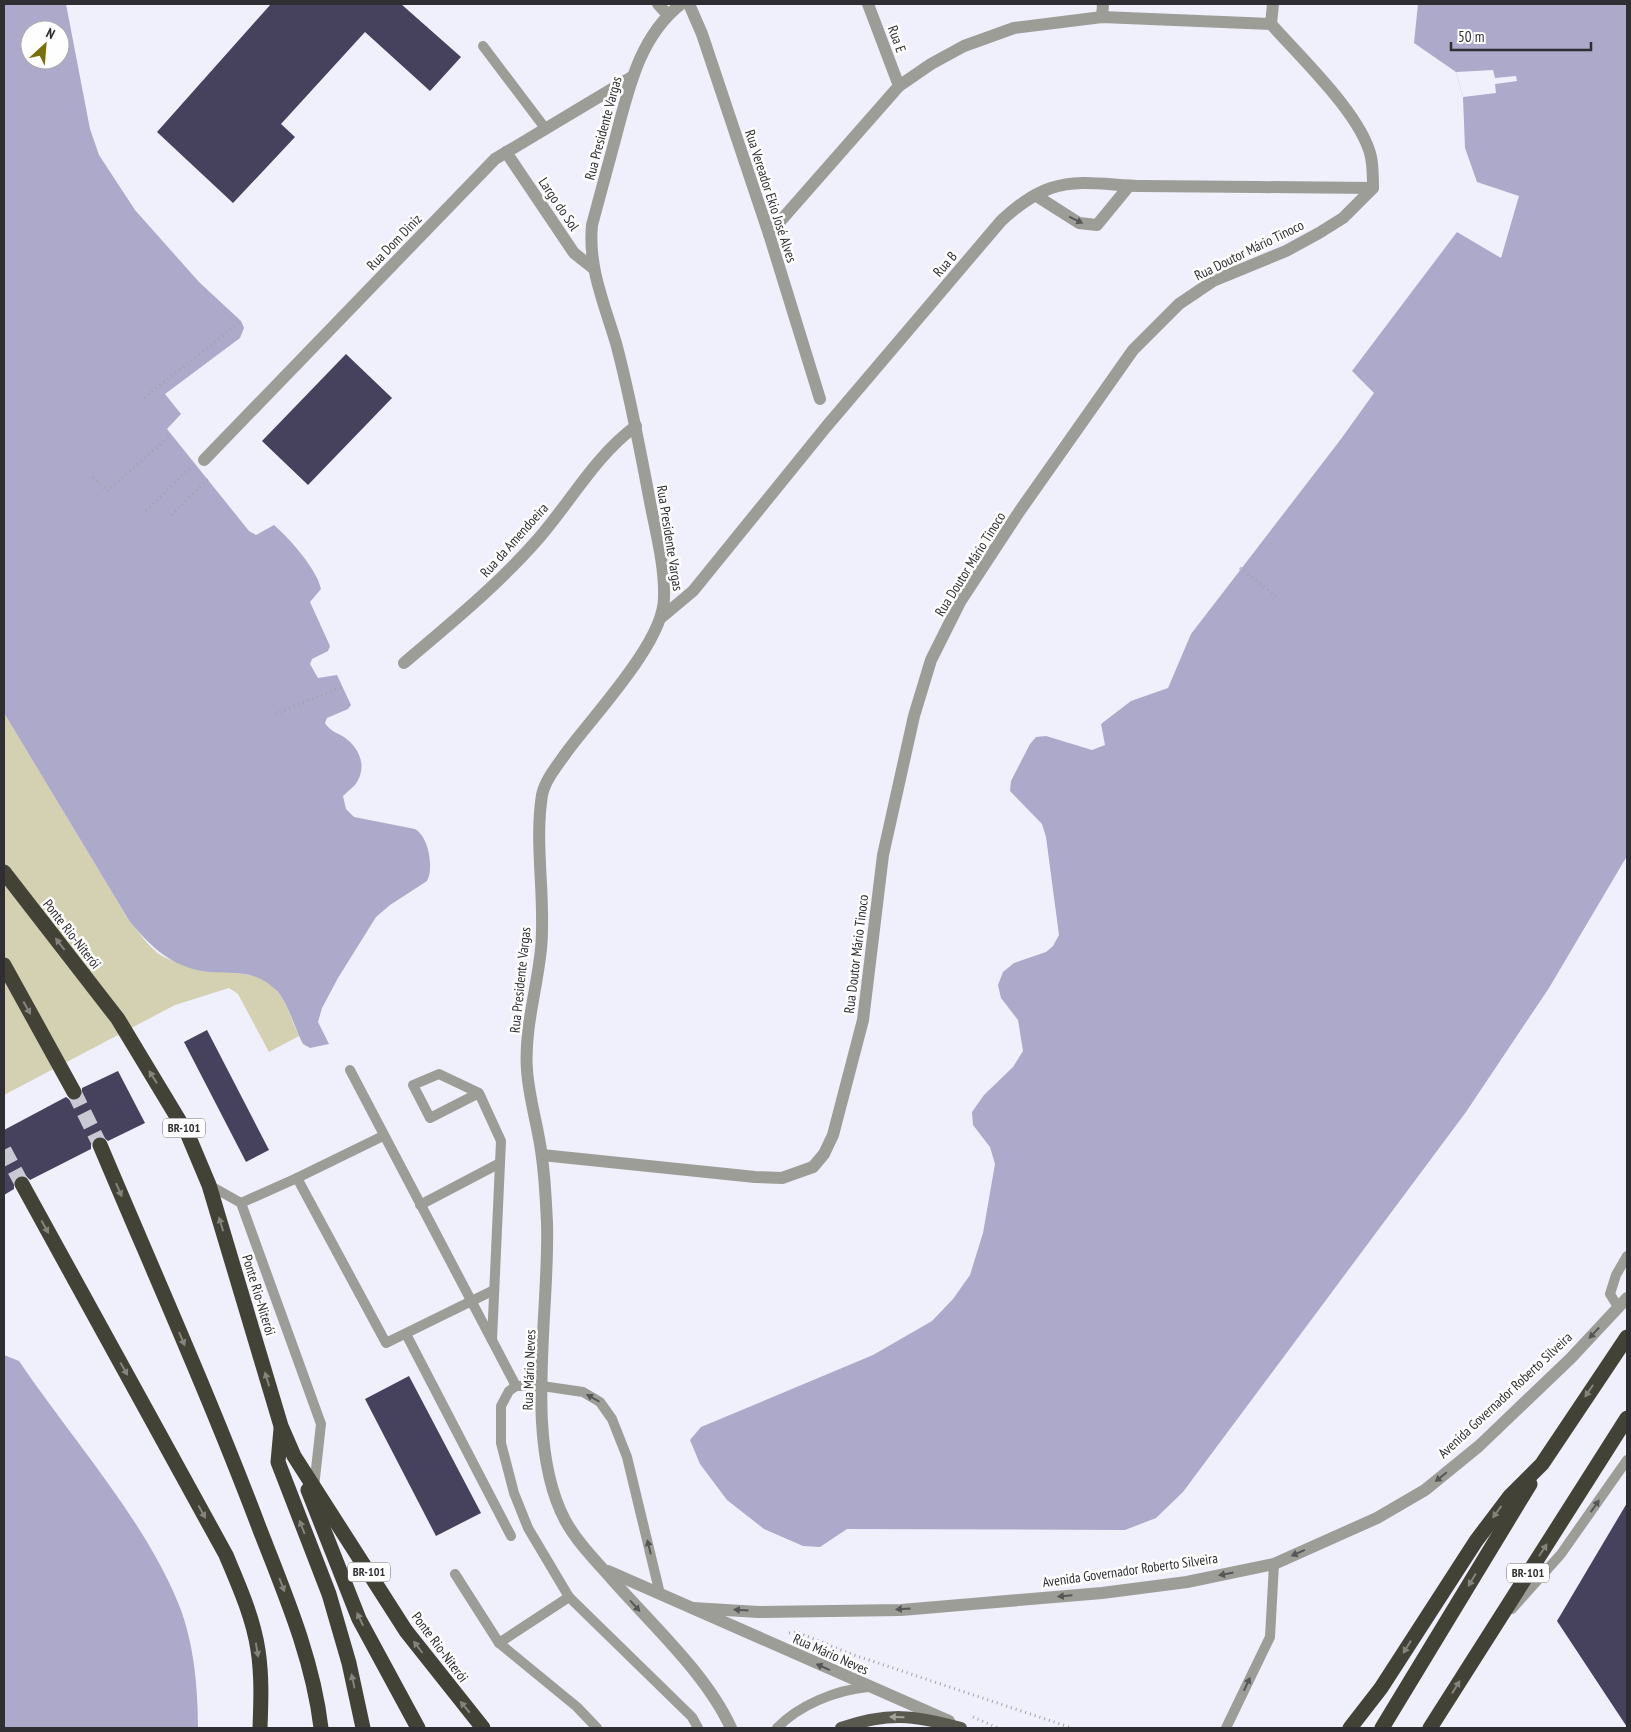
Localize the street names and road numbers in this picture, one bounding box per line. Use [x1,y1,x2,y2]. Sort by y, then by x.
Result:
street label: Rua E [884,23,910,55]
street label: Rua Presidente Vargas [581,74,626,182]
street label: Rua Vereador Ekio José Alves [741,127,801,265]
street label: Largo do Sol [535,174,584,235]
street label: Rua Dom Diniz [363,210,425,274]
street label: Rua Doutor Mário Tinoco [1191,216,1307,284]
street label: Rua B [929,248,961,280]
street label: Rua Presidente Vargas [653,484,687,592]
street label: Rua da Amendoeira [476,499,552,581]
street label: Rua Doutor Mário Tinoco [931,508,1009,620]
street label: Rua Doutor Mário Tinoco [840,893,872,1015]
street label: Ponte Rio-Niterói [39,896,105,972]
street label: Rua Presidente Vargas [505,926,535,1034]
road number: BR-101 [163,1118,205,1138]
street label: Ponte Rio-Niterói [238,1252,280,1338]
street label: Avenida Governador Roberto Silveira [1434,1328,1576,1462]
street label: Rua Mário Neves [519,1329,539,1411]
street label: Avenida Governador Roberto Silveira [1041,1549,1219,1591]
road number: BR-101 [348,1562,390,1581]
road number: BR-101 [1507,1564,1549,1582]
street label: Ponte Rio-Niterói [408,1608,472,1686]
street label: Rua Mário Neves [790,1629,872,1679]

